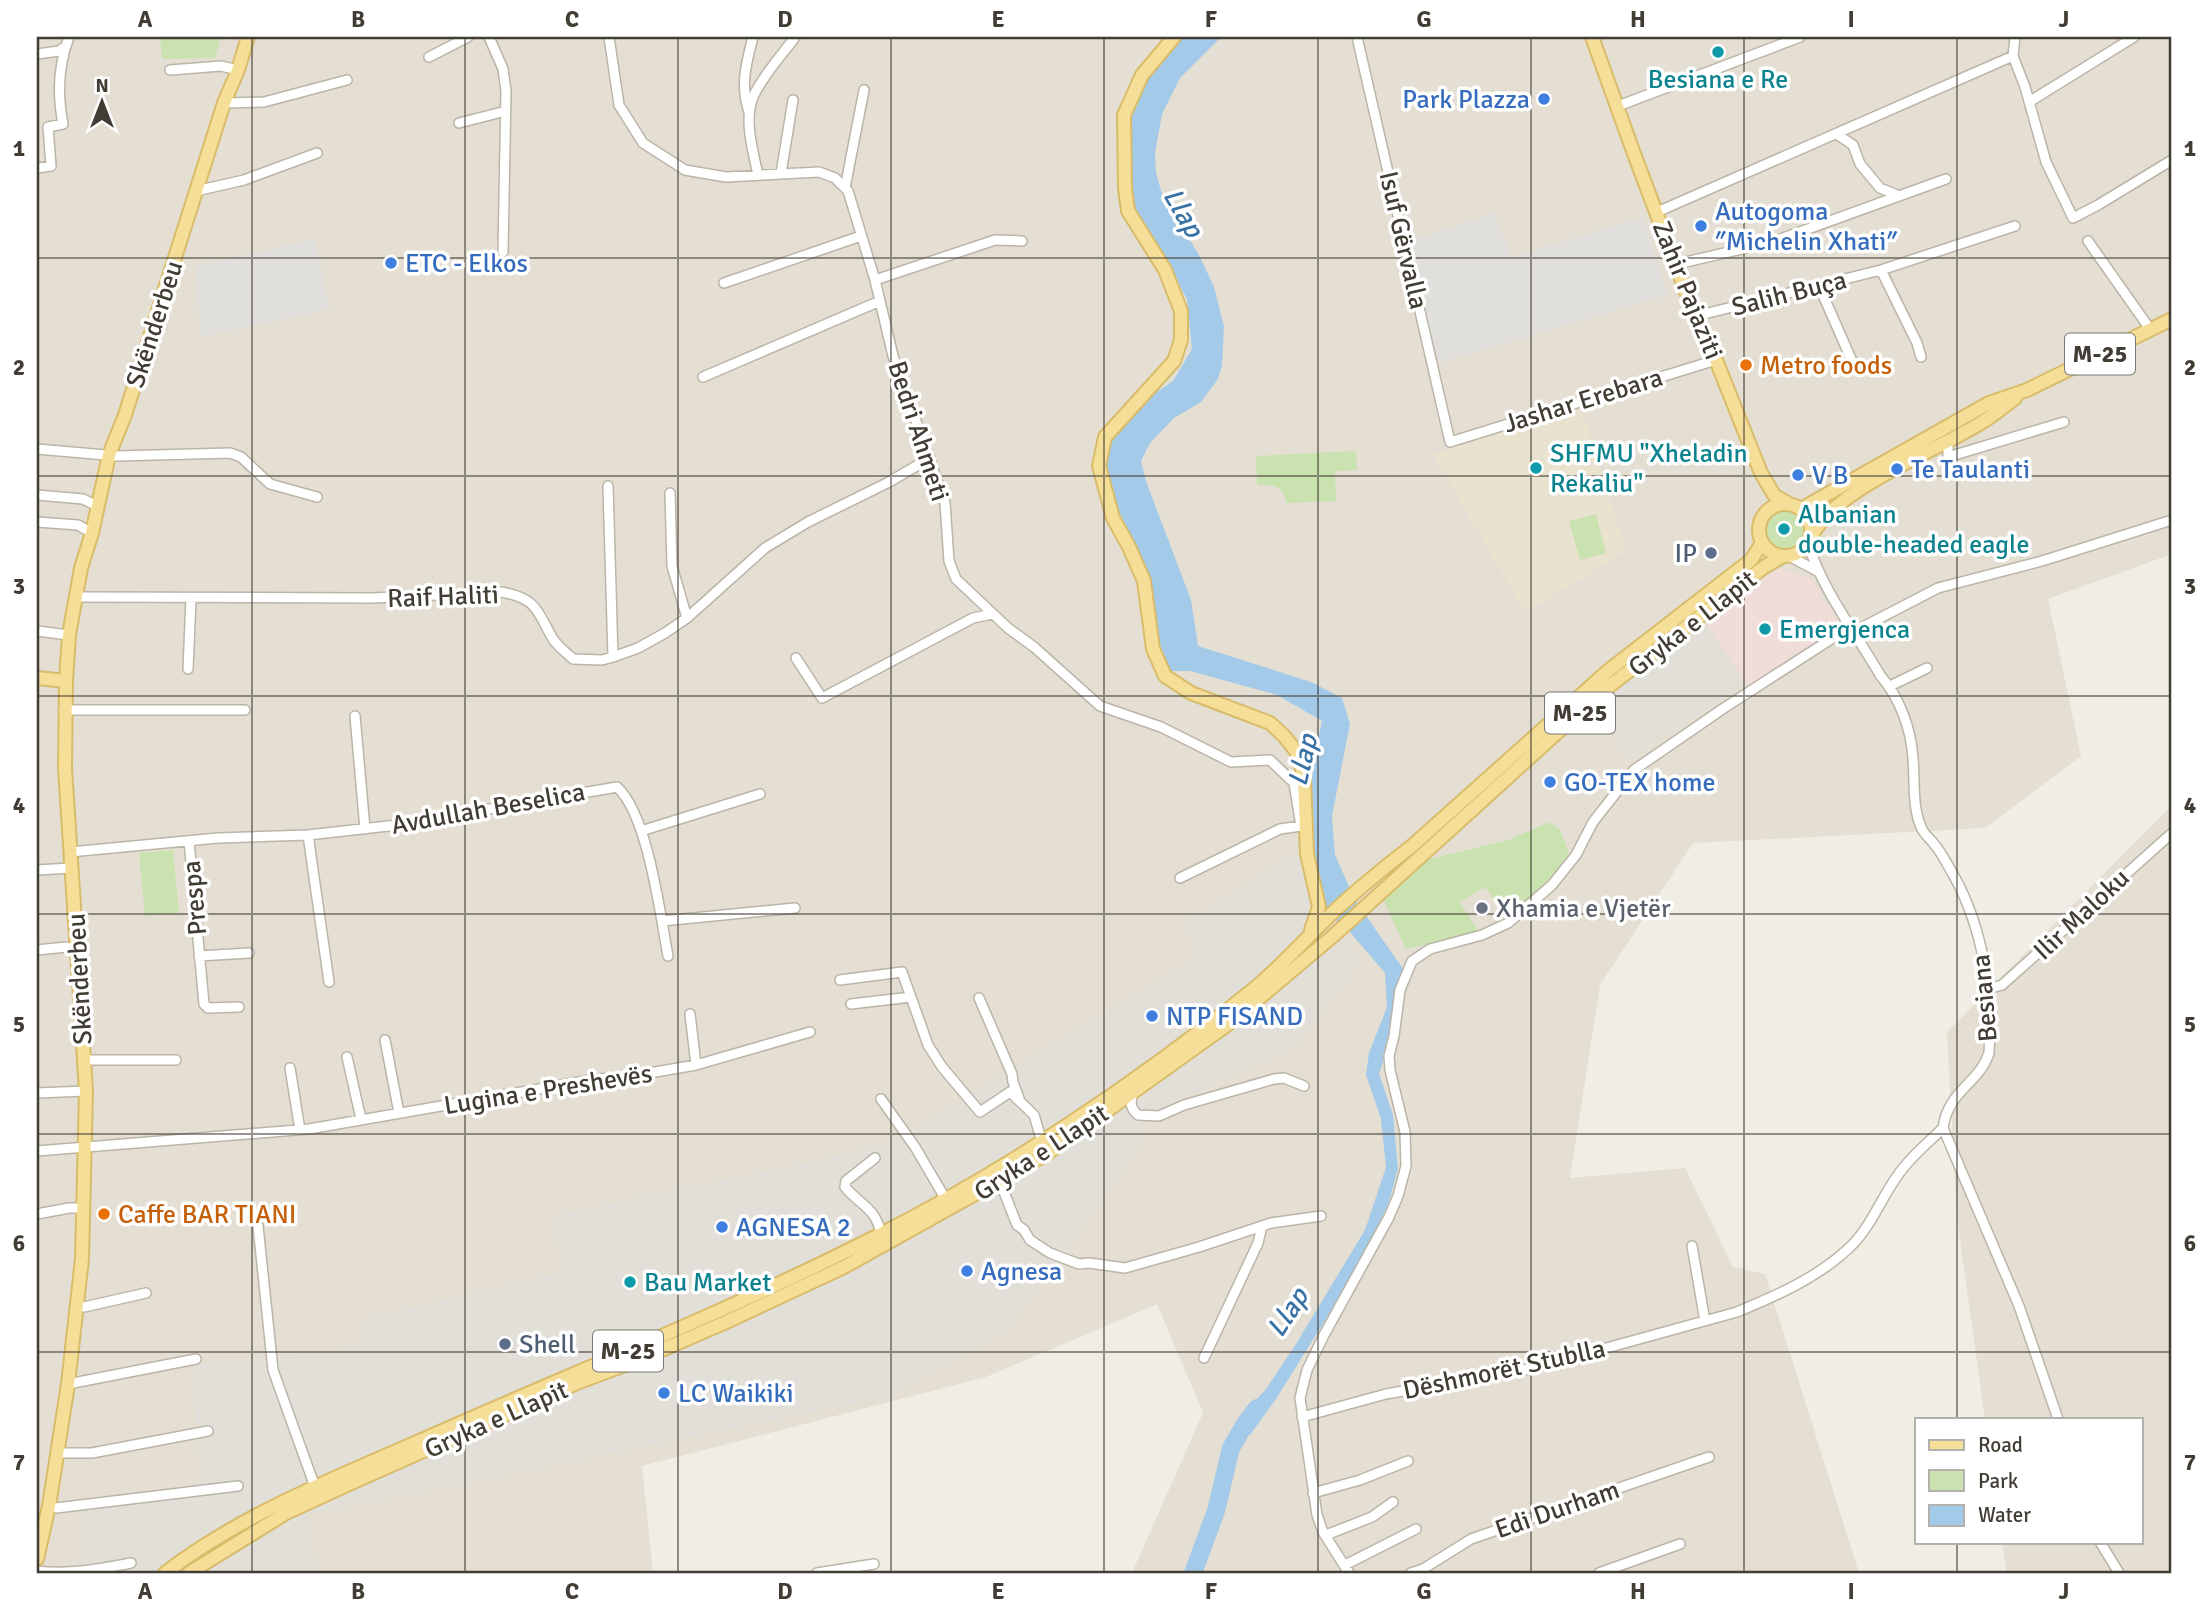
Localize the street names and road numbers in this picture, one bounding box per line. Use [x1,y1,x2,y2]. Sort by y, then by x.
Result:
street label: Isuf Gërvalla [1372,168,1434,312]
street label: Zahir Pajaziti [1645,216,1729,364]
street label: Skënderbeu [119,257,190,392]
street label: Salih Buça [1728,264,1850,324]
road number: M-25 [2065,334,2135,374]
street label: Bedri Ahmeti [880,357,956,505]
street label: Jashar Erebara [1500,362,1667,440]
street label: Gryka e Llapit [1622,564,1763,684]
street label: Raif Haliti [387,579,499,615]
road number: M-25 [1545,692,1615,734]
street label: Avdullah Beselica [389,776,588,842]
street label: Prespa [176,859,214,937]
street label: Ilir Maloku [2027,862,2136,967]
street label: Skënderbeu [61,912,99,1045]
street label: Besiana [1965,953,2005,1043]
street label: Lugina e Preshevës [442,1058,654,1122]
street label: Gryka e Llapit [968,1098,1115,1208]
road number: M-25 [593,1330,663,1372]
street label: Dëshmorët Stublla [1400,1333,1608,1407]
street label: Gryka e Llapit [420,1374,573,1466]
street label: Edi Durham [1491,1474,1624,1546]

